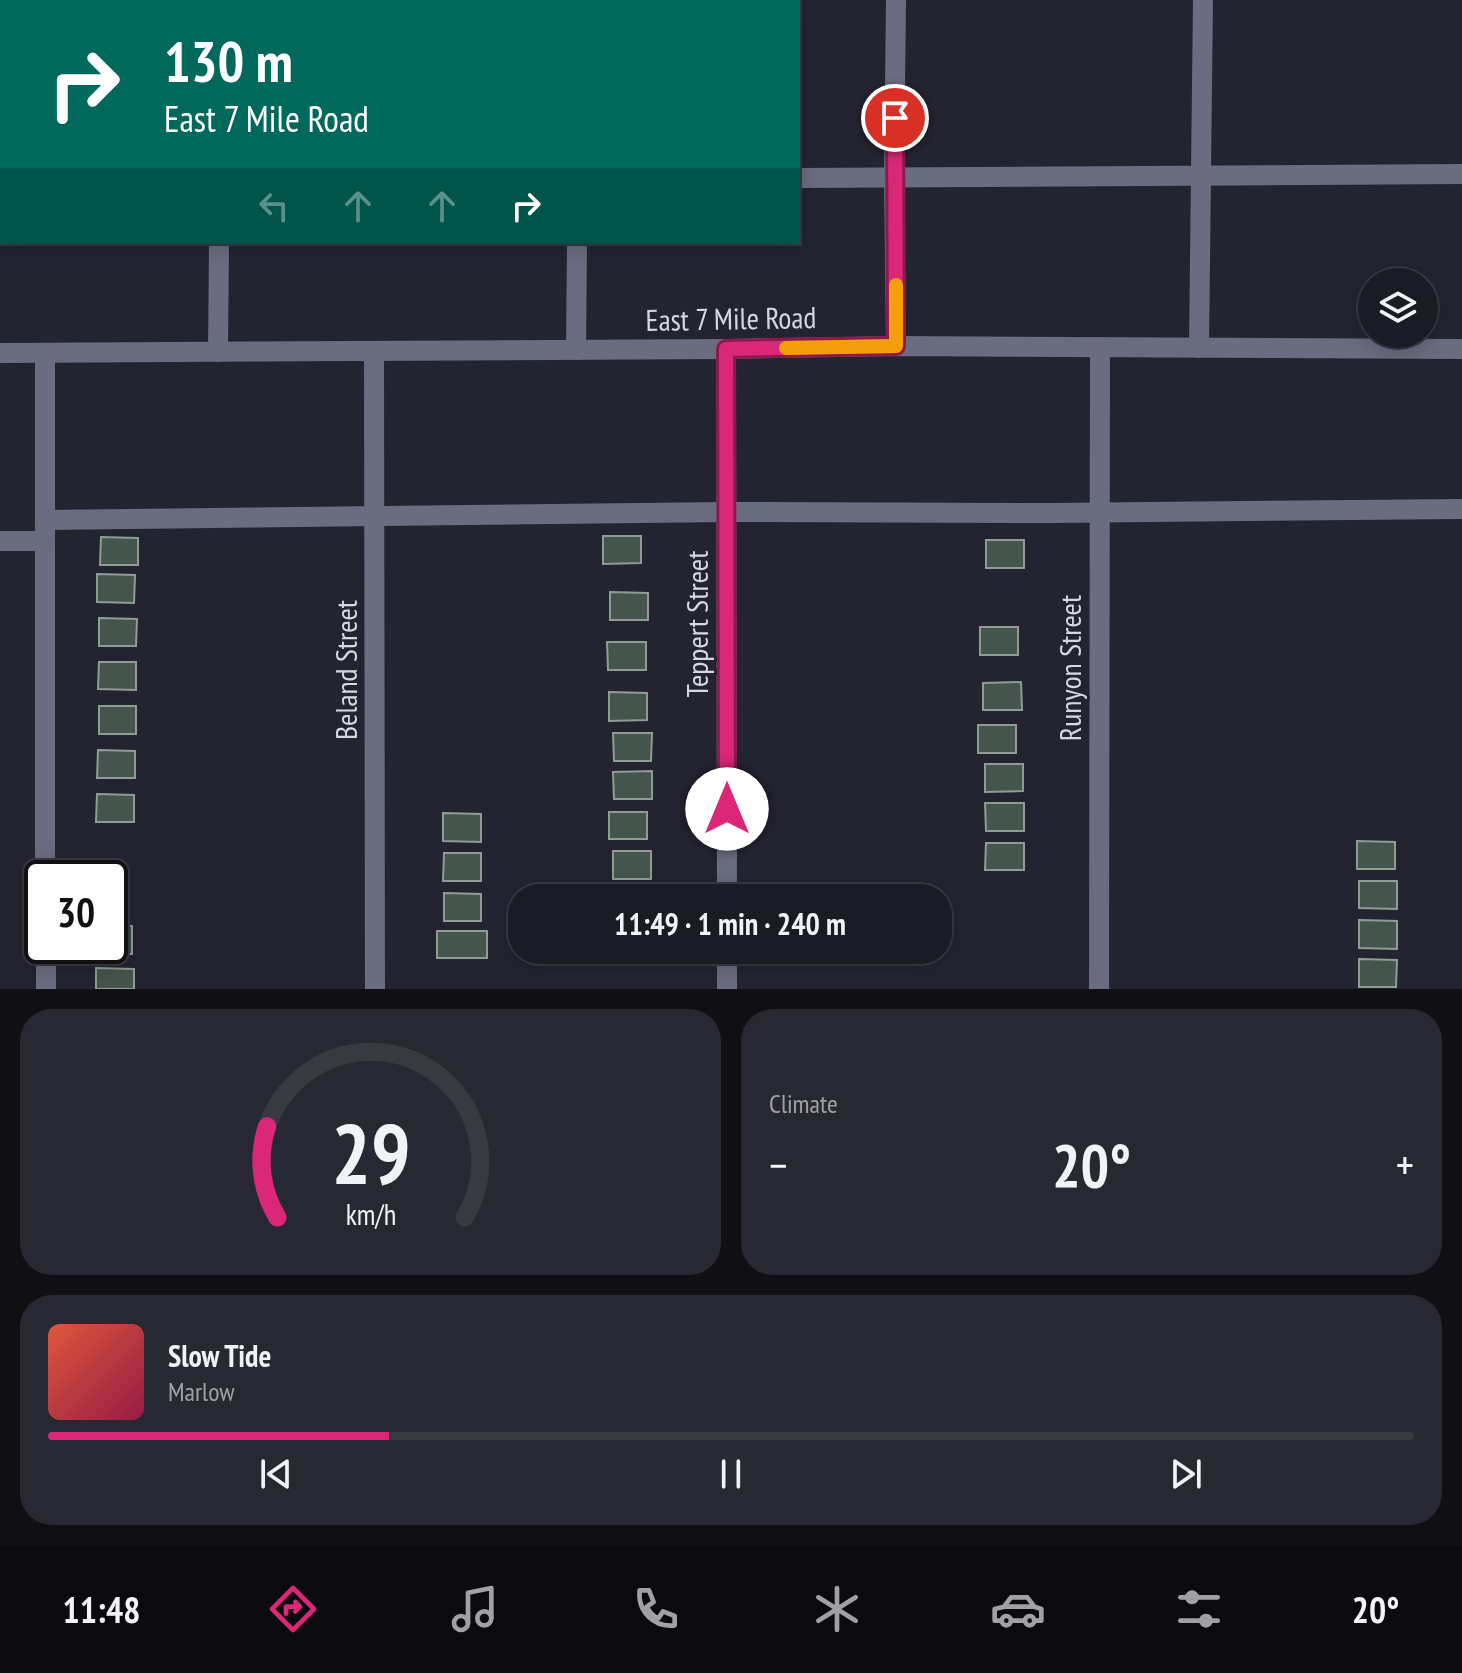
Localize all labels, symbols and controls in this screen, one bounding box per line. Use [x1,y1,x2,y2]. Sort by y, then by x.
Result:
text: 130 m [164,25,293,97]
icon: right [32,32,136,136]
pin [861,84,929,152]
text: East 7 Mile Road [164,95,369,142]
icon: arrive [873,96,917,140]
icon: left [252,184,296,228]
icon: ahead [336,184,380,228]
icon: ahead [420,184,464,228]
icon: right [504,184,548,228]
map controls [1358,268,1438,348]
button: layers [1358,268,1438,348]
street label: East 7 Mile Road [645,297,817,339]
street label: Teppert Street [677,550,716,697]
street label: Runyon Street [1050,594,1089,741]
street label: Beland Street [326,599,365,740]
position arrow [685,767,769,851]
speed limit sign: 30 [24,860,128,964]
text: 11:49 · 1 min · 240 m [614,904,846,943]
text: Climate [769,1087,838,1120]
text: 29 [331,1099,410,1207]
text: 20° [1052,1126,1131,1204]
text: − [769,1136,787,1193]
text: + [1396,1136,1414,1193]
text: km/h [345,1196,396,1233]
text: Slow Tide [168,1336,271,1375]
text: Marlow [168,1375,234,1408]
icon: previous [254,1452,298,1496]
icon: pause [709,1452,753,1496]
icon: next [1164,1452,1208,1496]
icon: directions [265,1581,321,1637]
icon: music [447,1581,503,1637]
icon: phone [628,1581,684,1637]
icon: climate [809,1581,865,1637]
icon: car [990,1581,1046,1637]
icon: filters [1171,1581,1227,1637]
text: 11:48 [63,1586,140,1633]
text: 20° [1352,1586,1399,1633]

